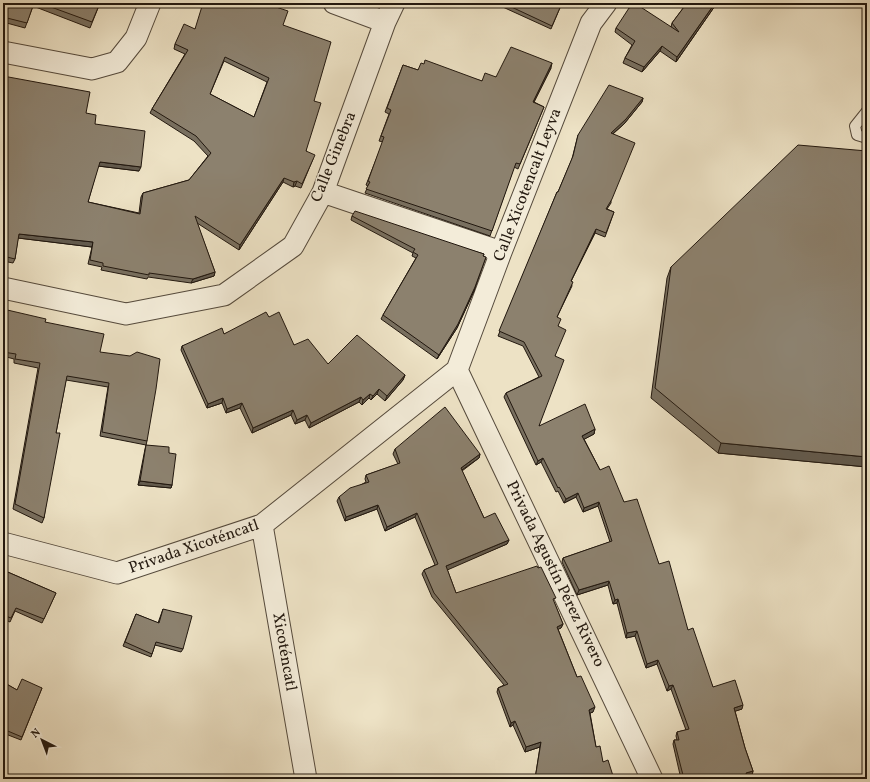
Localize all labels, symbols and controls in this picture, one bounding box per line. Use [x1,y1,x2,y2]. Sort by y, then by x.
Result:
street label: Calle Xicotencalt Leyva [489,105,567,265]
street label: Calle Ginebra [306,108,362,206]
street label: Privada Agustín Pérez Rivero [500,477,610,671]
street label: Privada Xicoténcatl [126,514,262,580]
street label: Xicoténcatl [266,611,302,693]
north arrow [22,720,62,760]
text: N [28,725,44,742]

